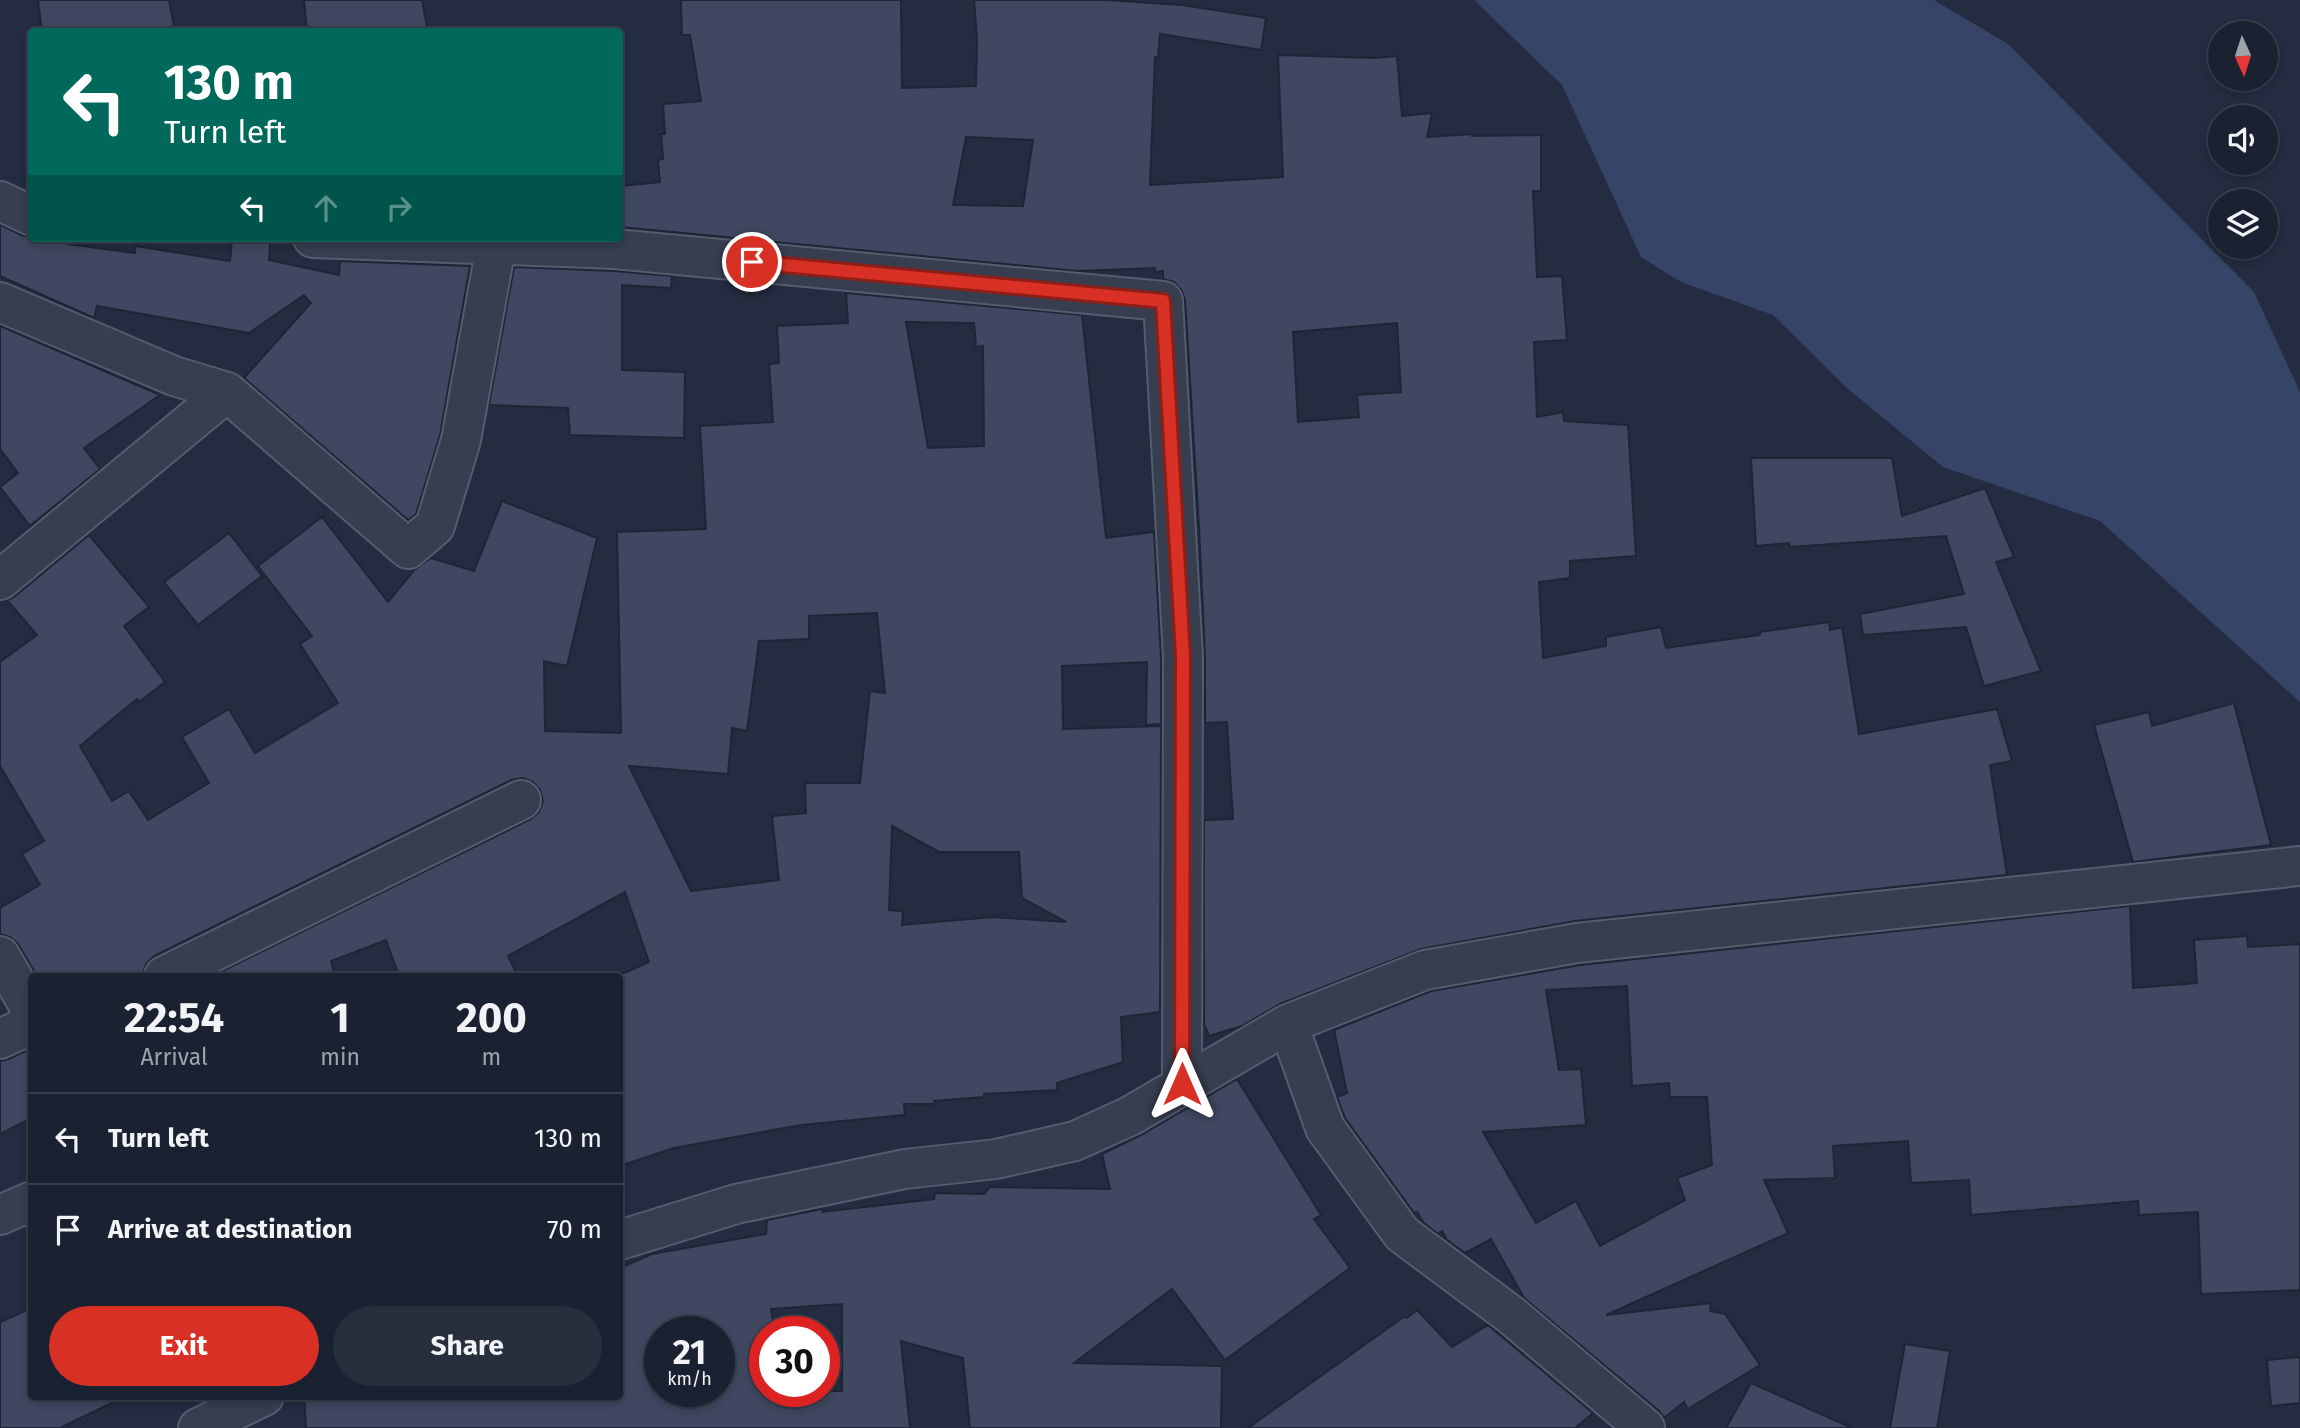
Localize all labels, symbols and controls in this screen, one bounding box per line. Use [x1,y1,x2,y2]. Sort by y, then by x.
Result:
north arrow [2208,21,2278,91]
map controls [2208,21,2278,259]
text: 130 m [164,53,294,112]
icon: left [49,56,140,147]
button: sound [2208,105,2278,175]
text: Turn left [164,113,286,151]
icon: left [234,189,272,227]
icon: ahead [307,189,345,227]
icon: right [380,189,418,227]
button: layers [2208,189,2278,259]
pin [722,232,782,292]
icon: arrive [733,243,771,281]
text: 22:54 [124,993,224,1043]
text: 1 [330,993,350,1043]
text: 200 [456,993,527,1043]
text: Arrival [140,1043,208,1071]
text: min [320,1043,360,1071]
text: m [482,1043,501,1071]
position arrow [1145,1047,1219,1121]
icon: left [49,1120,87,1158]
text: Turn left [108,1123,209,1154]
text: 130 m [534,1123,602,1154]
icon: arrive [49,1211,87,1249]
text: Arrive at destination [108,1214,352,1245]
text: 70 m [547,1214,602,1245]
button: Exit [49,1306,319,1386]
button: Share [333,1306,602,1386]
speed limit sign: 30 [749,1316,840,1407]
text: 21 [673,1331,706,1373]
text: km/h [667,1368,712,1390]

